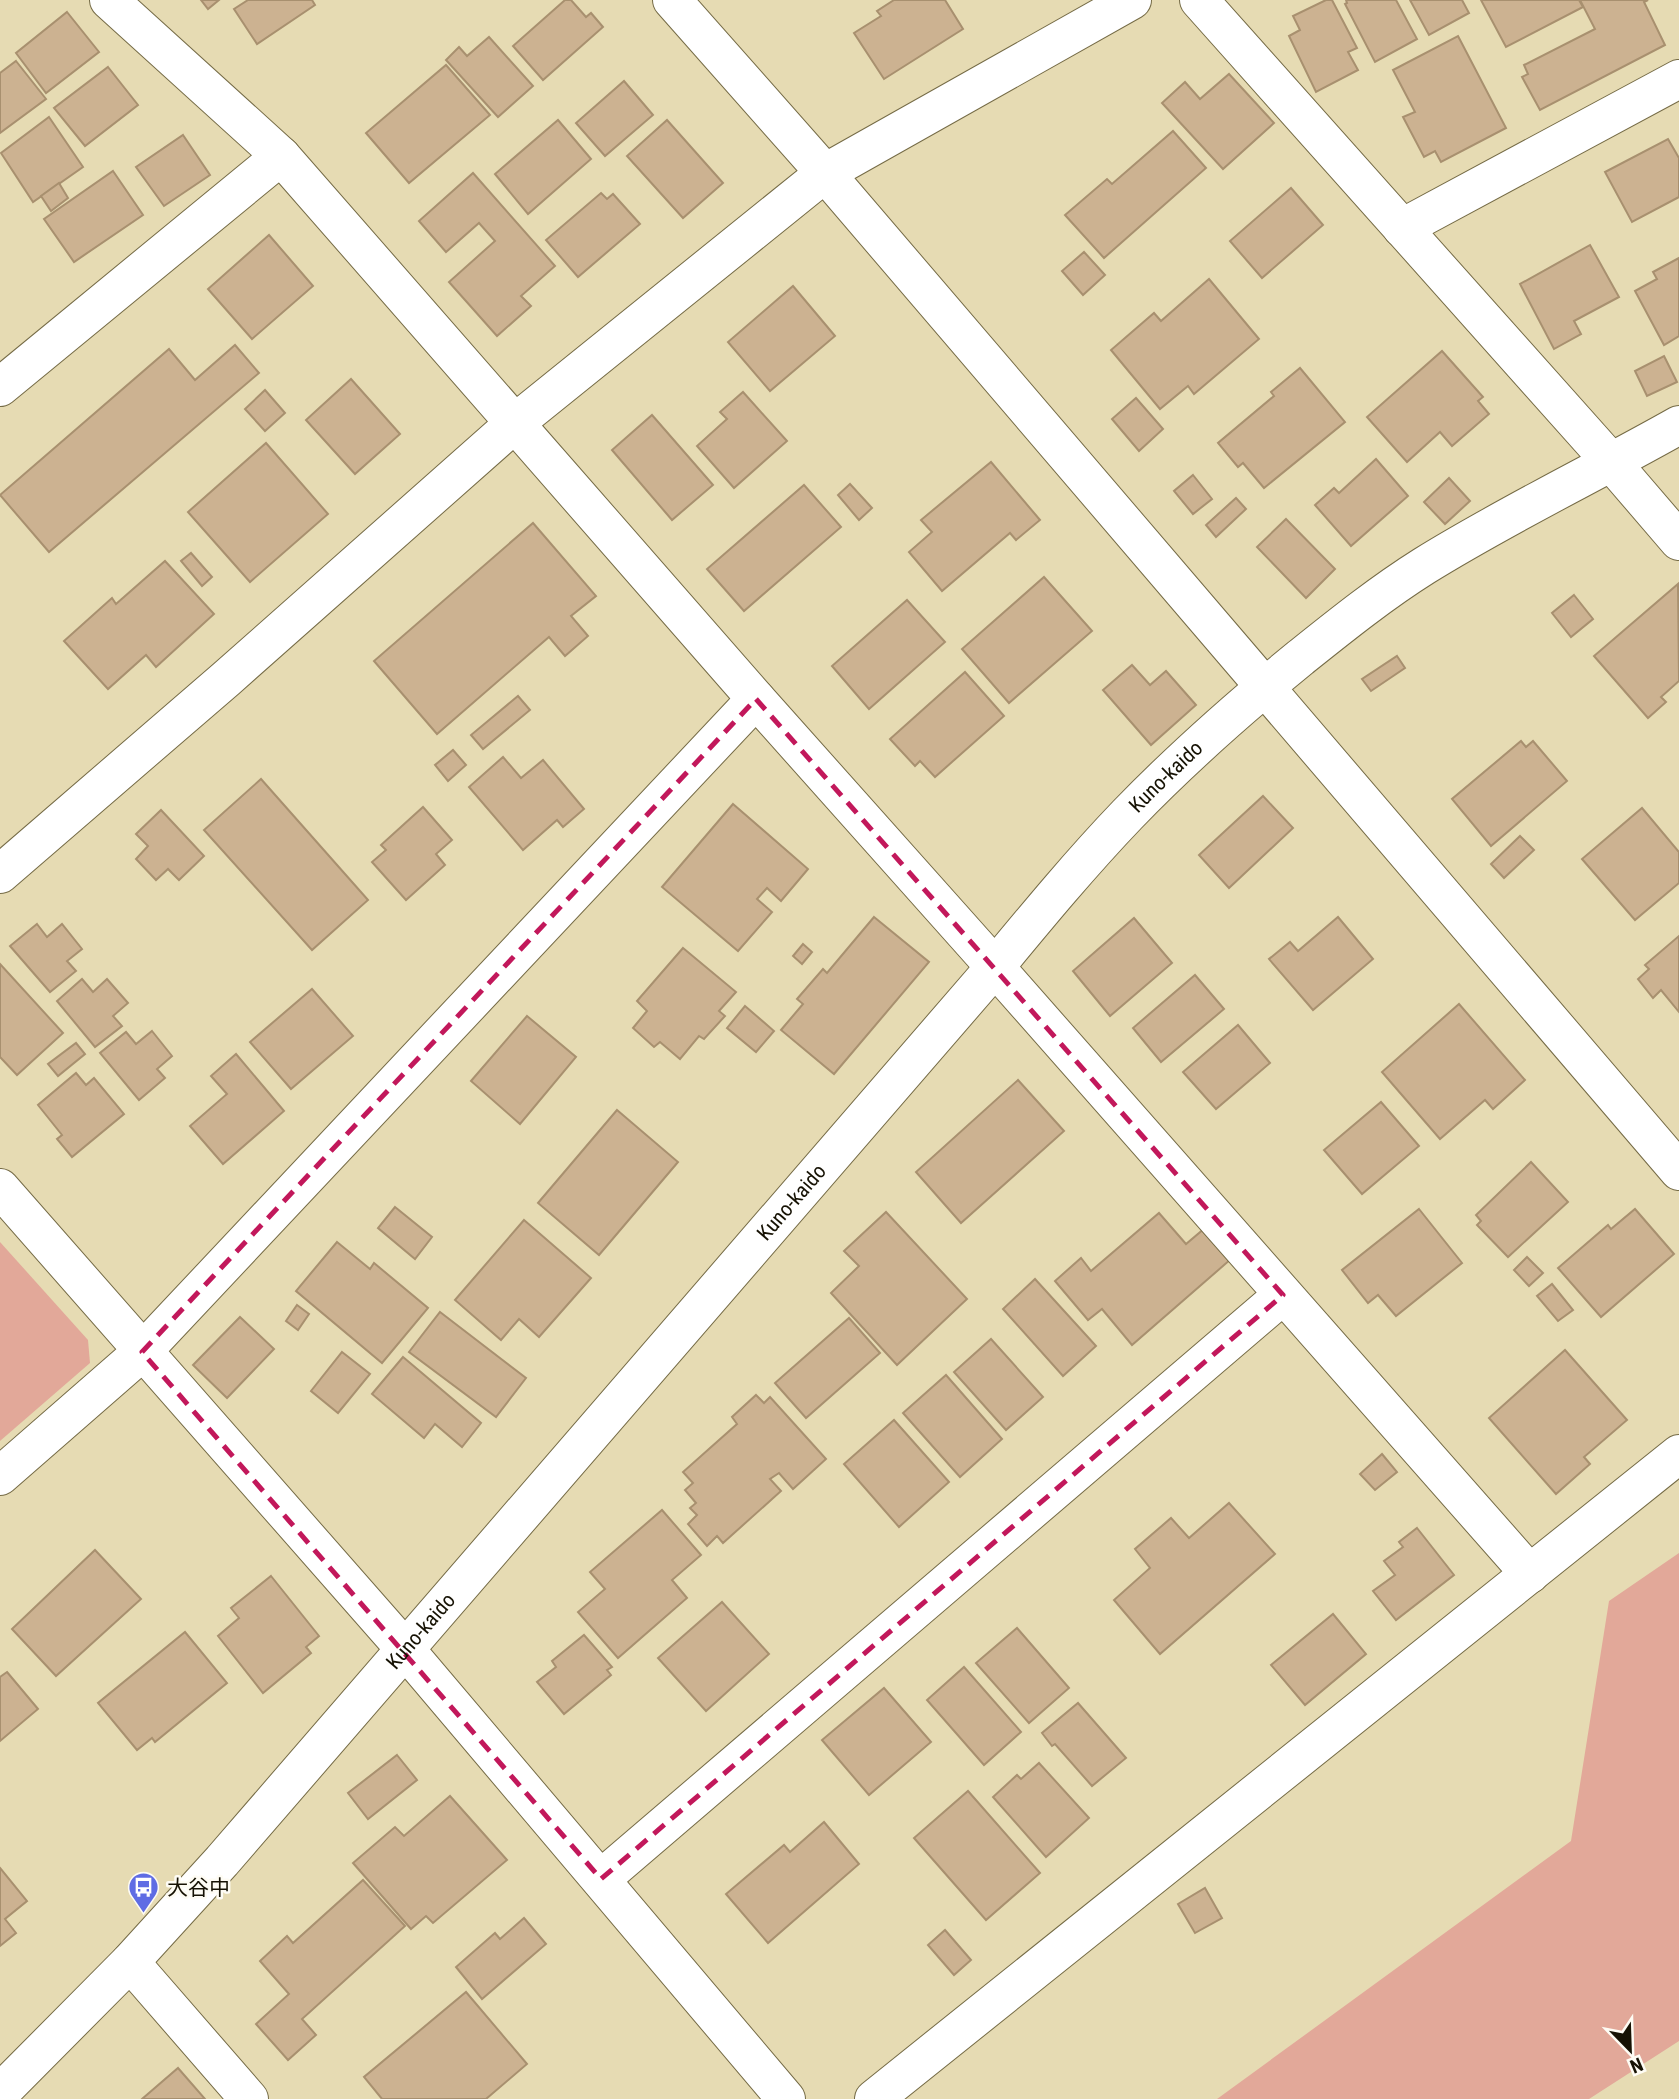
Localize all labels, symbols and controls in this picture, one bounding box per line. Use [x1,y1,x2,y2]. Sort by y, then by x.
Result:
street label: Kuno-kaido [1124,736,1207,817]
street label: Kuno-kaido [752,1159,831,1245]
street label: Kuno-kaido [381,1588,460,1674]
bus stop icon: 大谷中 [127,1871,161,1915]
place label: 大谷中 [167,1876,230,1900]
north arrow [1595,2015,1665,2085]
text: N [1627,2052,1646,2078]

